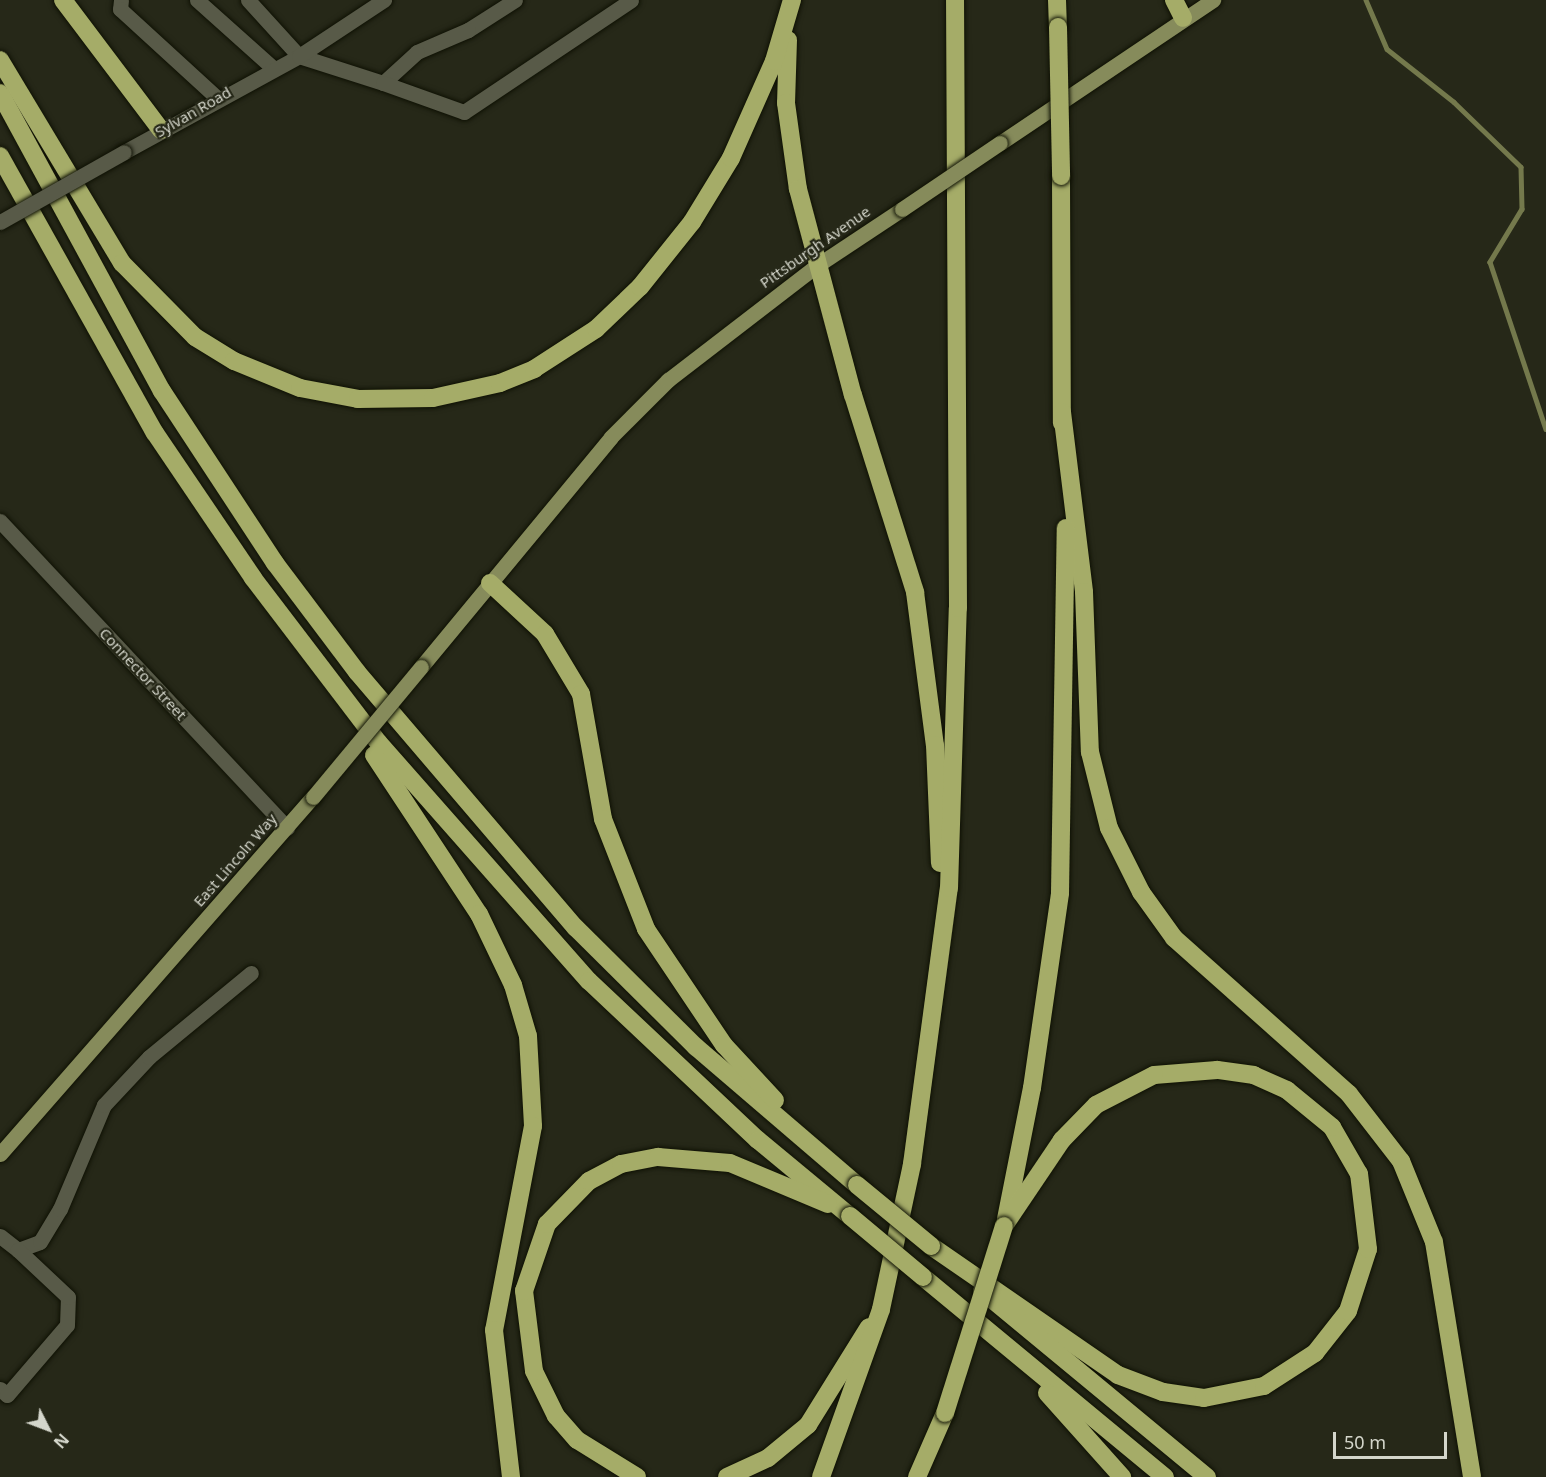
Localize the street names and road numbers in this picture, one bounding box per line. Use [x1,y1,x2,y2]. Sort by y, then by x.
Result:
street label: Sylvan Road [152,83,234,141]
street label: Pittsburgh Avenue [756,202,874,292]
street label: Connector Street [96,624,190,724]
street label: East Lincoln Way [190,810,280,910]

